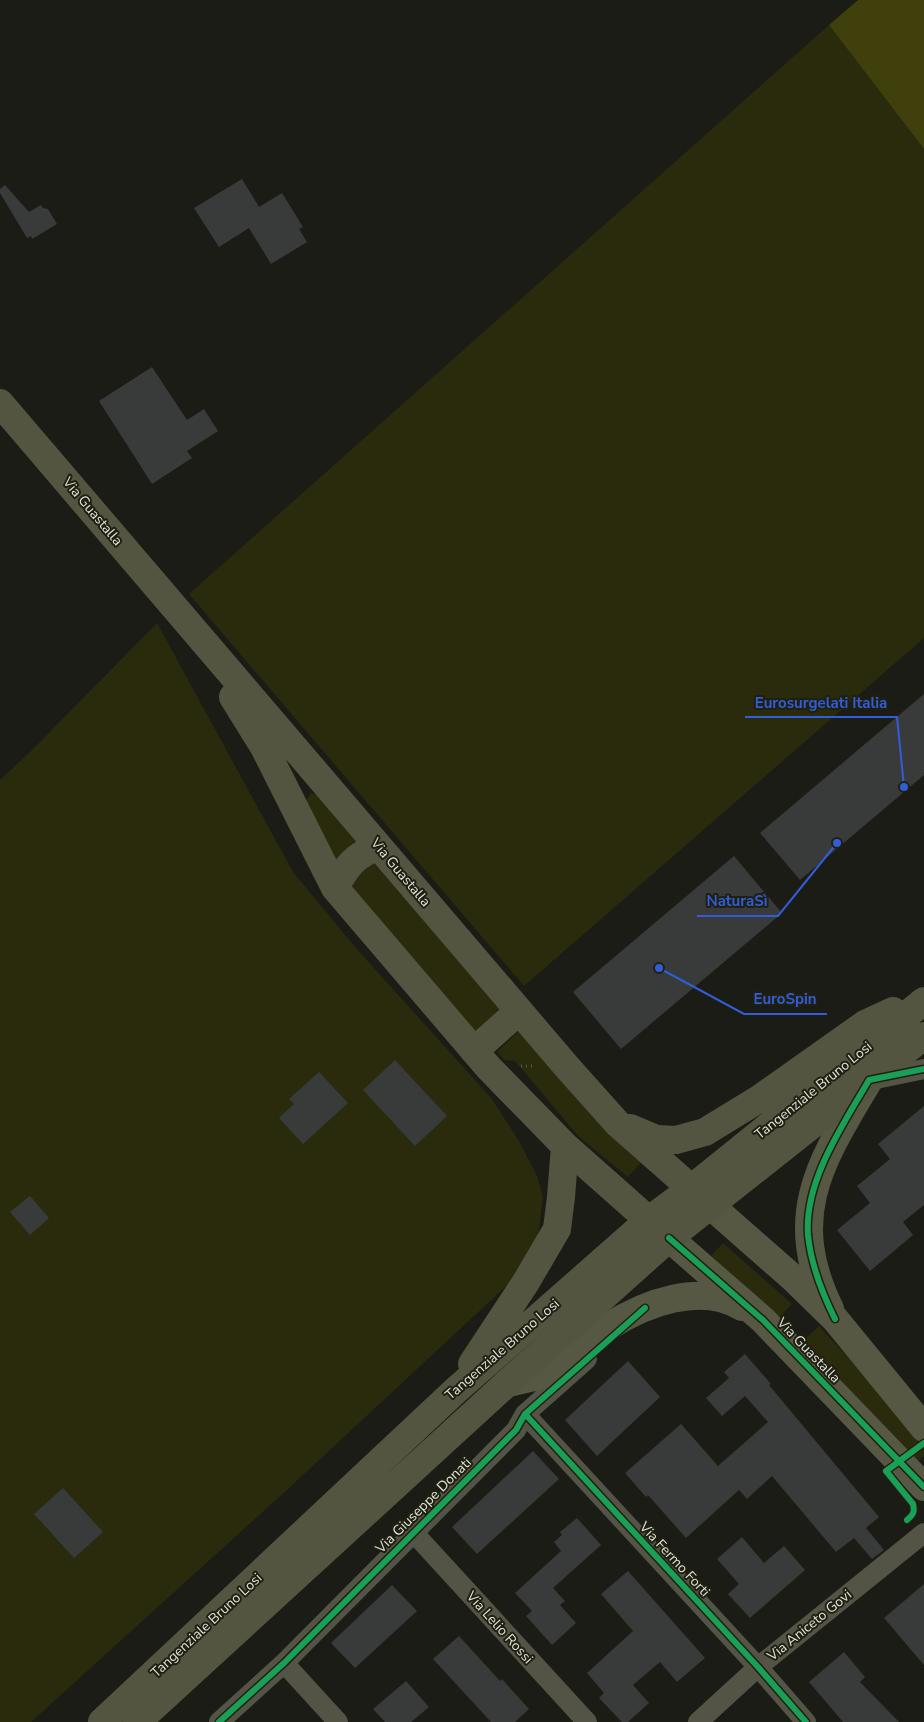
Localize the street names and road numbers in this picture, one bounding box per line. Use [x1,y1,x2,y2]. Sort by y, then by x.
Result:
street label: Via Guastalla [58,472,127,550]
street label: Via Guastalla [366,833,435,911]
street label: Tangenziale Bruno Losi [751,1037,876,1144]
street label: Tangenziale Bruno Losi [441,1294,563,1404]
street label: Via Guastalla [772,1313,845,1387]
street label: Via Giuseppe Donati [371,1453,475,1558]
street label: Via Fermo Forti [634,1517,714,1601]
street label: Tangenziale Bruno Losi [147,1569,266,1682]
street label: Via Aniceto Govi [762,1585,856,1666]
street label: Via Lelio Rossi [461,1586,537,1668]

